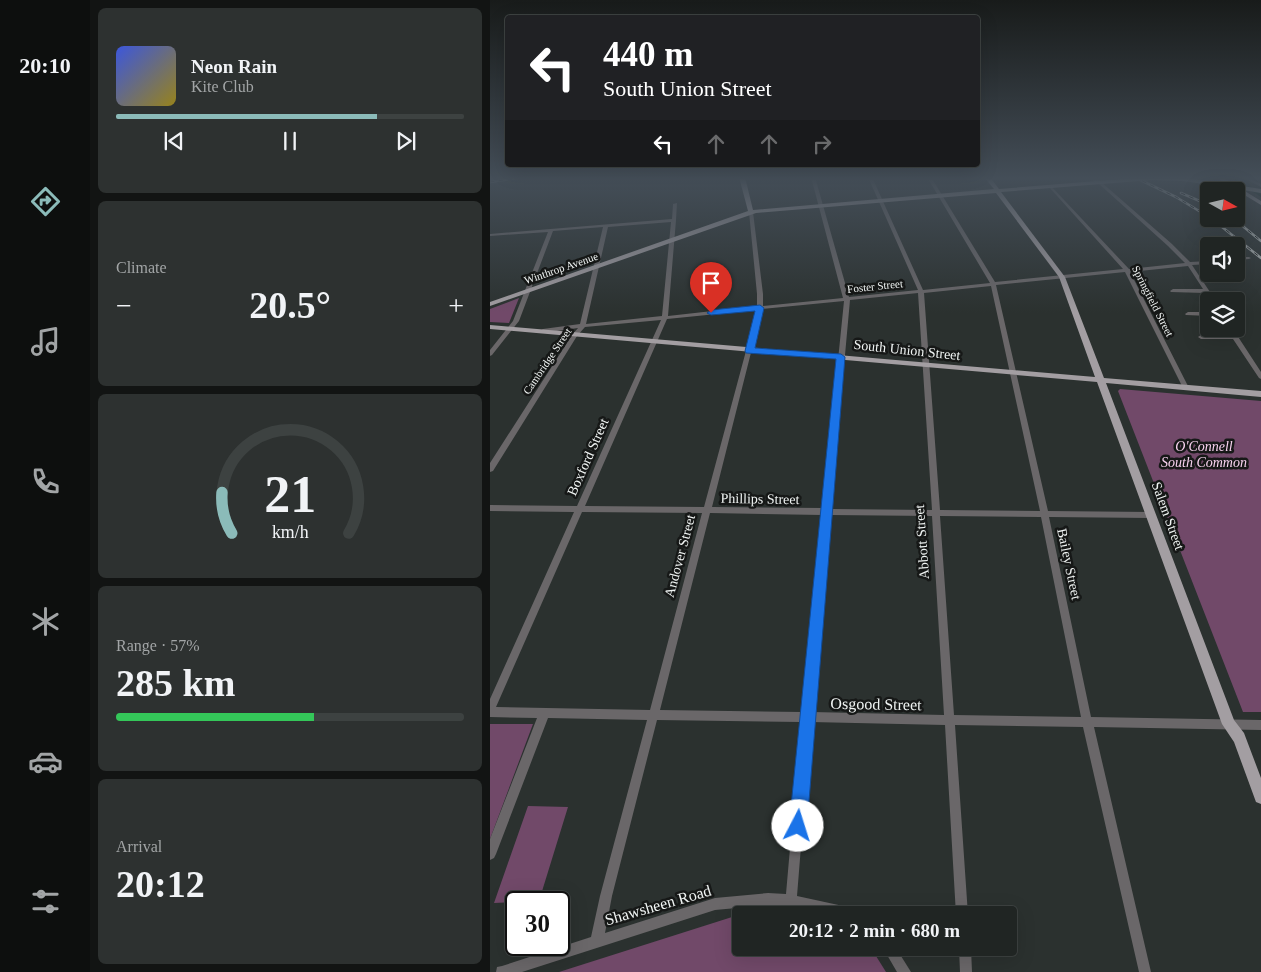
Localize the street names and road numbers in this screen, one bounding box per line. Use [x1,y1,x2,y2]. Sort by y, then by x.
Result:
street label: Winthrop Avenue [523,250,600,286]
street label: Springfield Street [1130,264,1176,338]
street label: Foster Street [847,277,903,295]
street label: Cambridge Street [520,326,574,396]
street label: South Union Street [853,337,961,363]
street label: Boxford Street [564,416,612,498]
street label: Salem Street [1149,480,1187,552]
street label: Phillips Street [720,491,800,507]
street label: Abbott Street [912,504,932,580]
street label: Andover Street [662,513,698,599]
street label: Bailey Street [1054,527,1084,601]
street label: Osgood Street [830,695,922,714]
street label: Shawsheen Road [603,882,713,928]

